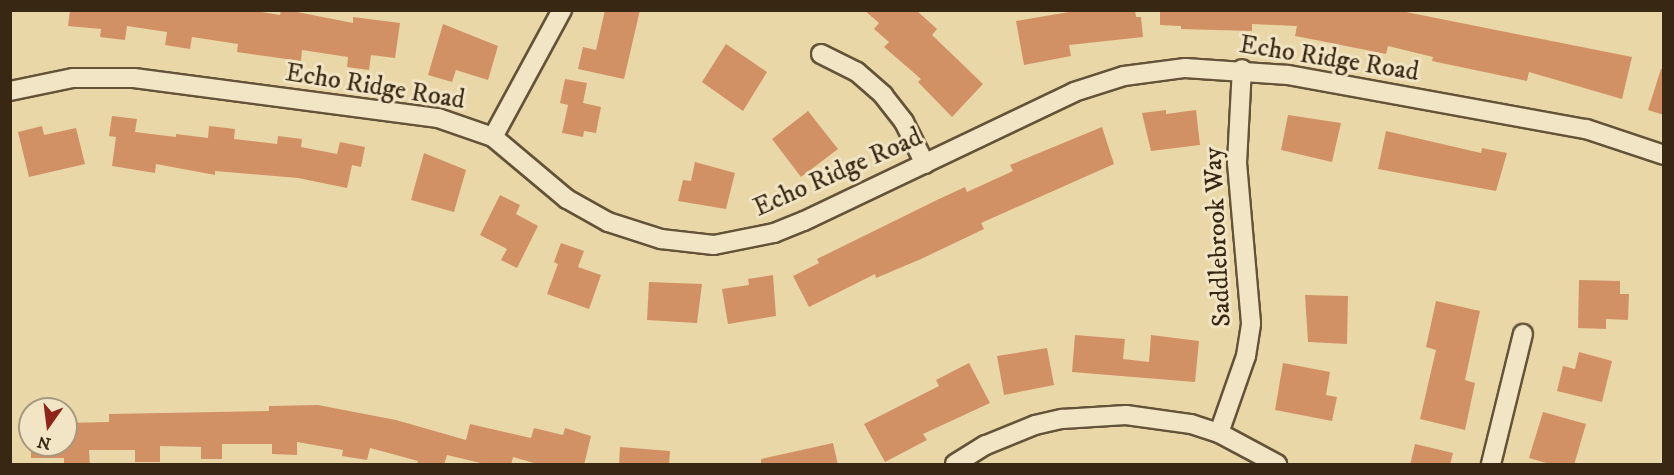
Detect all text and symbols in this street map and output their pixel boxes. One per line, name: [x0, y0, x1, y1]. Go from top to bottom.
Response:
street label: Echo Ridge Road: [1237, 29, 1421, 89]
street label: Echo Ridge Road: [283, 57, 467, 117]
street label: Echo Ridge Road: [749, 122, 927, 224]
street label: Saddlebrook Way: [1198, 146, 1238, 328]
north arrow: [18, 397, 78, 457]
text: N: [35, 431, 53, 454]

